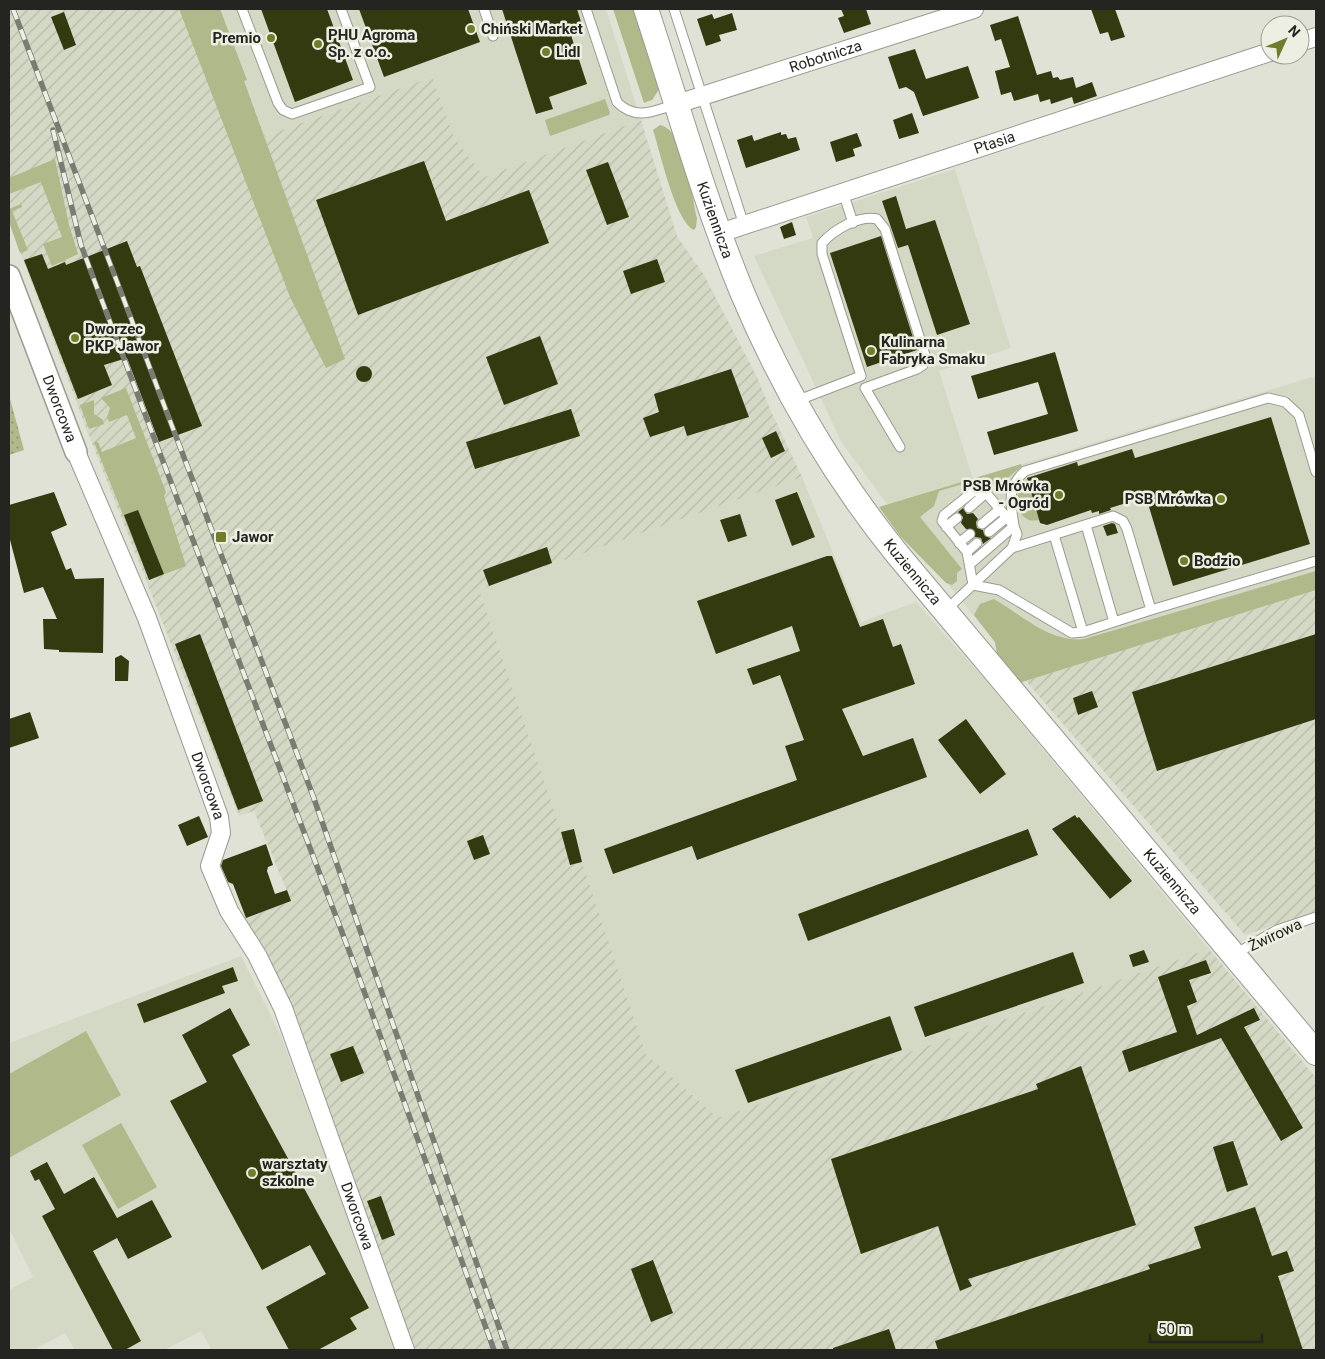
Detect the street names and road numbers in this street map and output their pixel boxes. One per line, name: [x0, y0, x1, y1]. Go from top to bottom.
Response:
street label: Robotnicza: [787, 36, 864, 76]
street label: Ptasia: [972, 128, 1017, 158]
street label: Kuziennicza: [693, 179, 737, 261]
street label: Dworcowa: [39, 373, 80, 445]
street label: Kuziennicza: [880, 535, 945, 609]
street label: Dworcowa: [187, 750, 228, 822]
street label: Kuziennicza: [1139, 845, 1205, 918]
street label: Żwirowa: [1246, 915, 1304, 955]
street label: Dworcowa: [337, 1180, 378, 1252]

